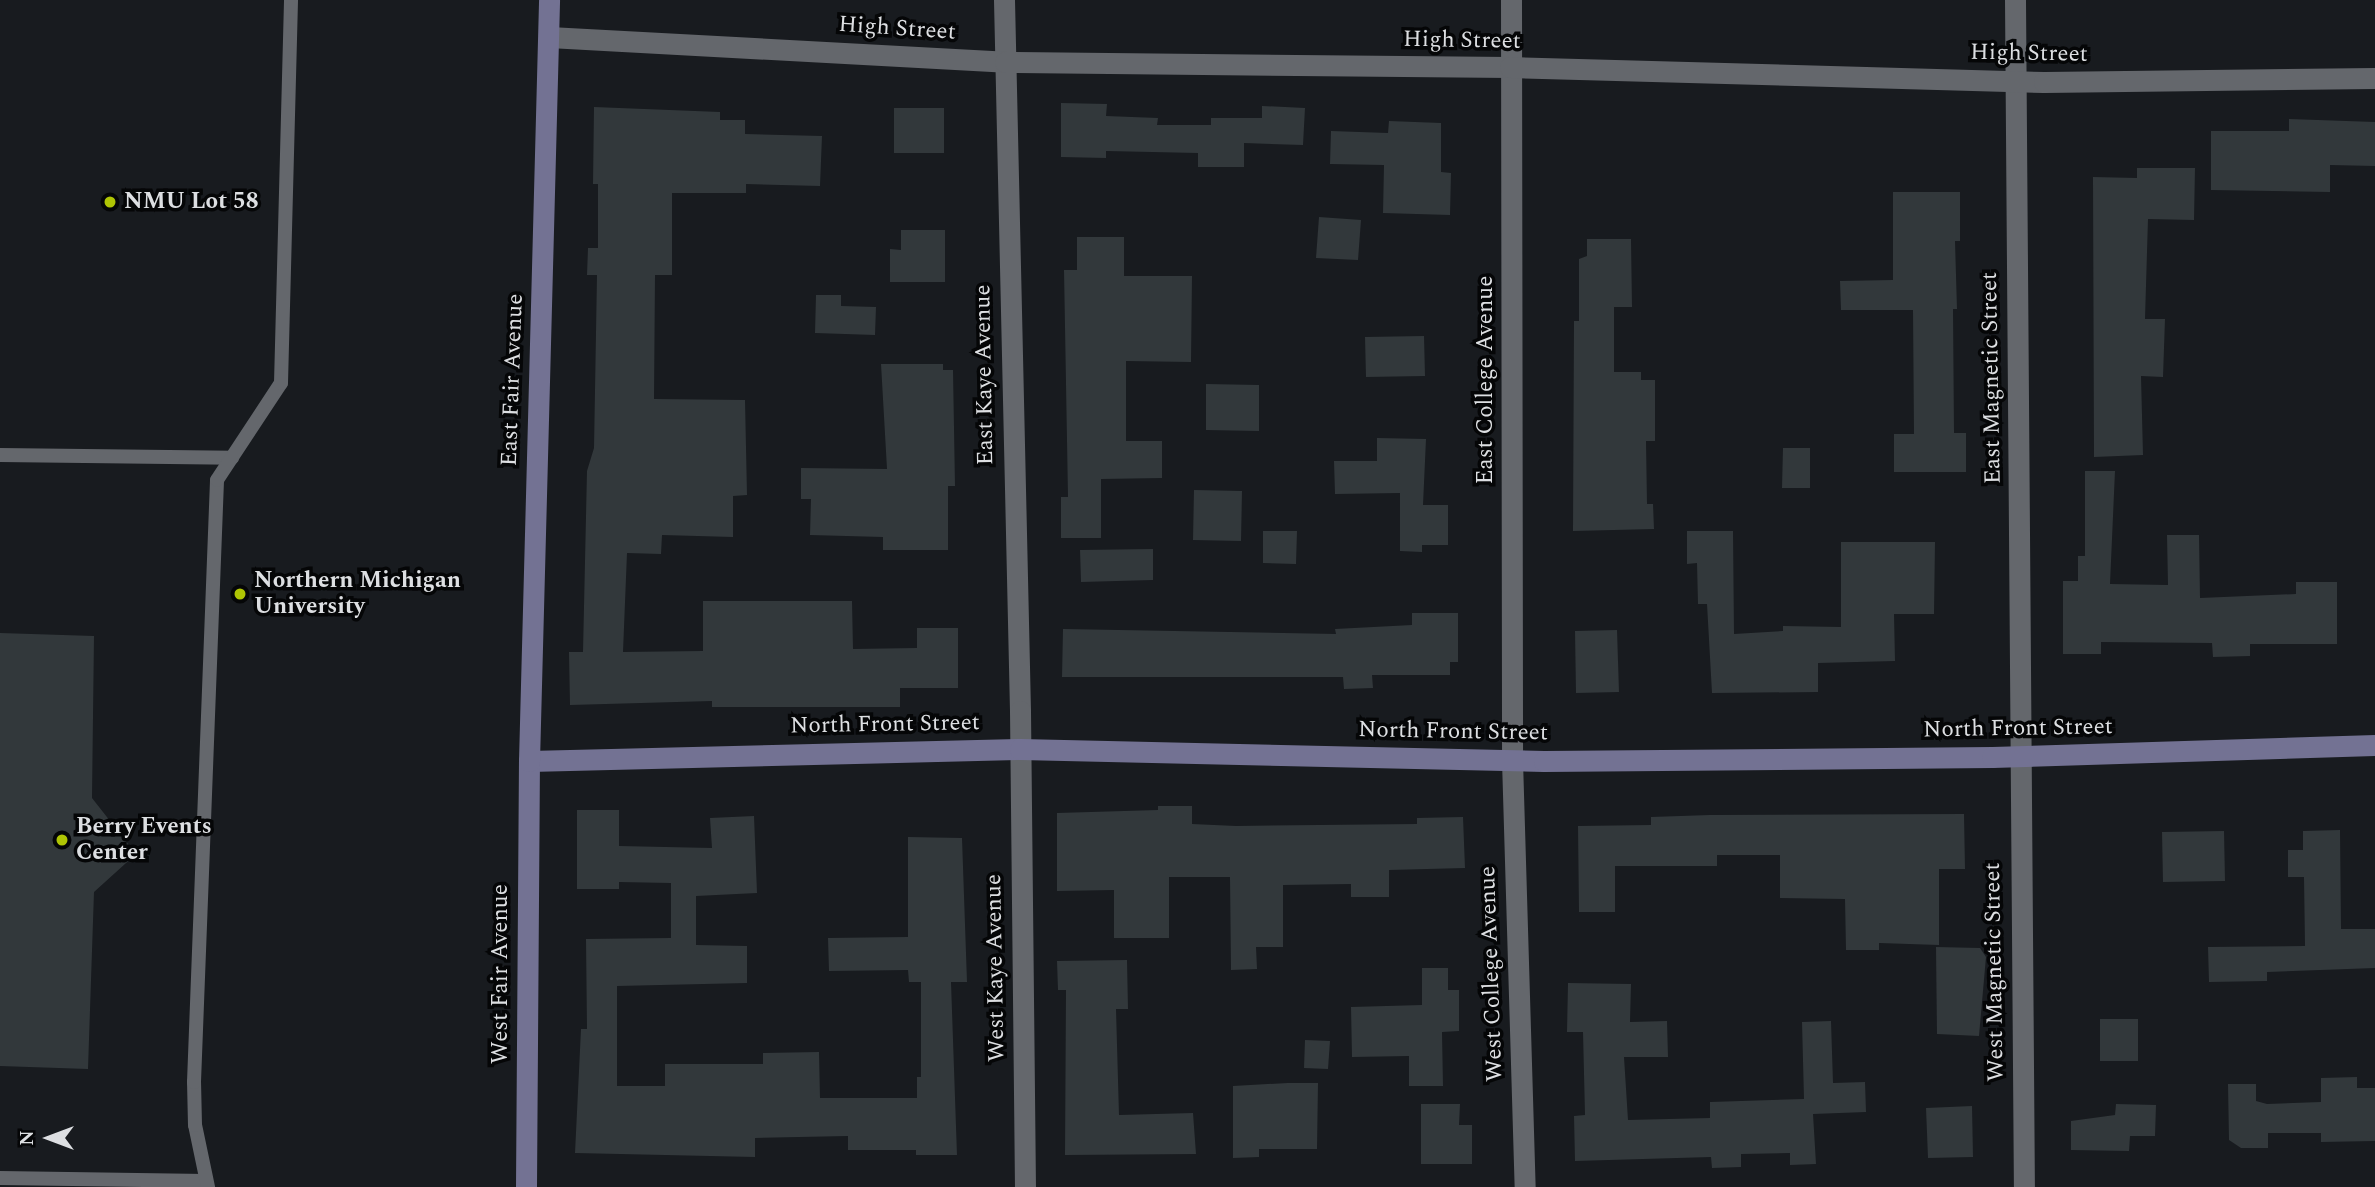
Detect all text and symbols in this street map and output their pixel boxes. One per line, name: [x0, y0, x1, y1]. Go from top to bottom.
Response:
street label: High Street: [837, 11, 957, 47]
street label: High Street: [1403, 26, 1521, 56]
street label: High Street: [1970, 39, 2088, 69]
place label: NMU Lot 58: [124, 188, 259, 216]
marker: NMU Lot 58: [102, 194, 118, 210]
street label: East Magnetic Street: [1976, 272, 2008, 484]
street label: East College Avenue: [1472, 276, 1500, 484]
street label: East Kaye Avenue: [970, 284, 1000, 466]
street label: East Fair Avenue: [496, 293, 530, 467]
place label: Northern Michigan University: [254, 567, 461, 621]
marker: Northern Michigan University: [232, 586, 248, 602]
street label: North Front Street: [790, 710, 980, 740]
street label: North Front Street: [1923, 714, 2113, 744]
street label: North Front Street: [1358, 717, 1548, 747]
place label: Berry Events Center: [76, 813, 212, 867]
marker: Berry Events Center: [54, 832, 70, 848]
street label: West Magnetic Street: [1979, 862, 2011, 1082]
street label: West College Avenue: [1474, 866, 1510, 1082]
street label: West Kaye Avenue: [981, 874, 1011, 1062]
street label: West Fair Avenue: [487, 884, 515, 1064]
north arrow: [14, 1103, 84, 1173]
text: N: [13, 1130, 42, 1146]

